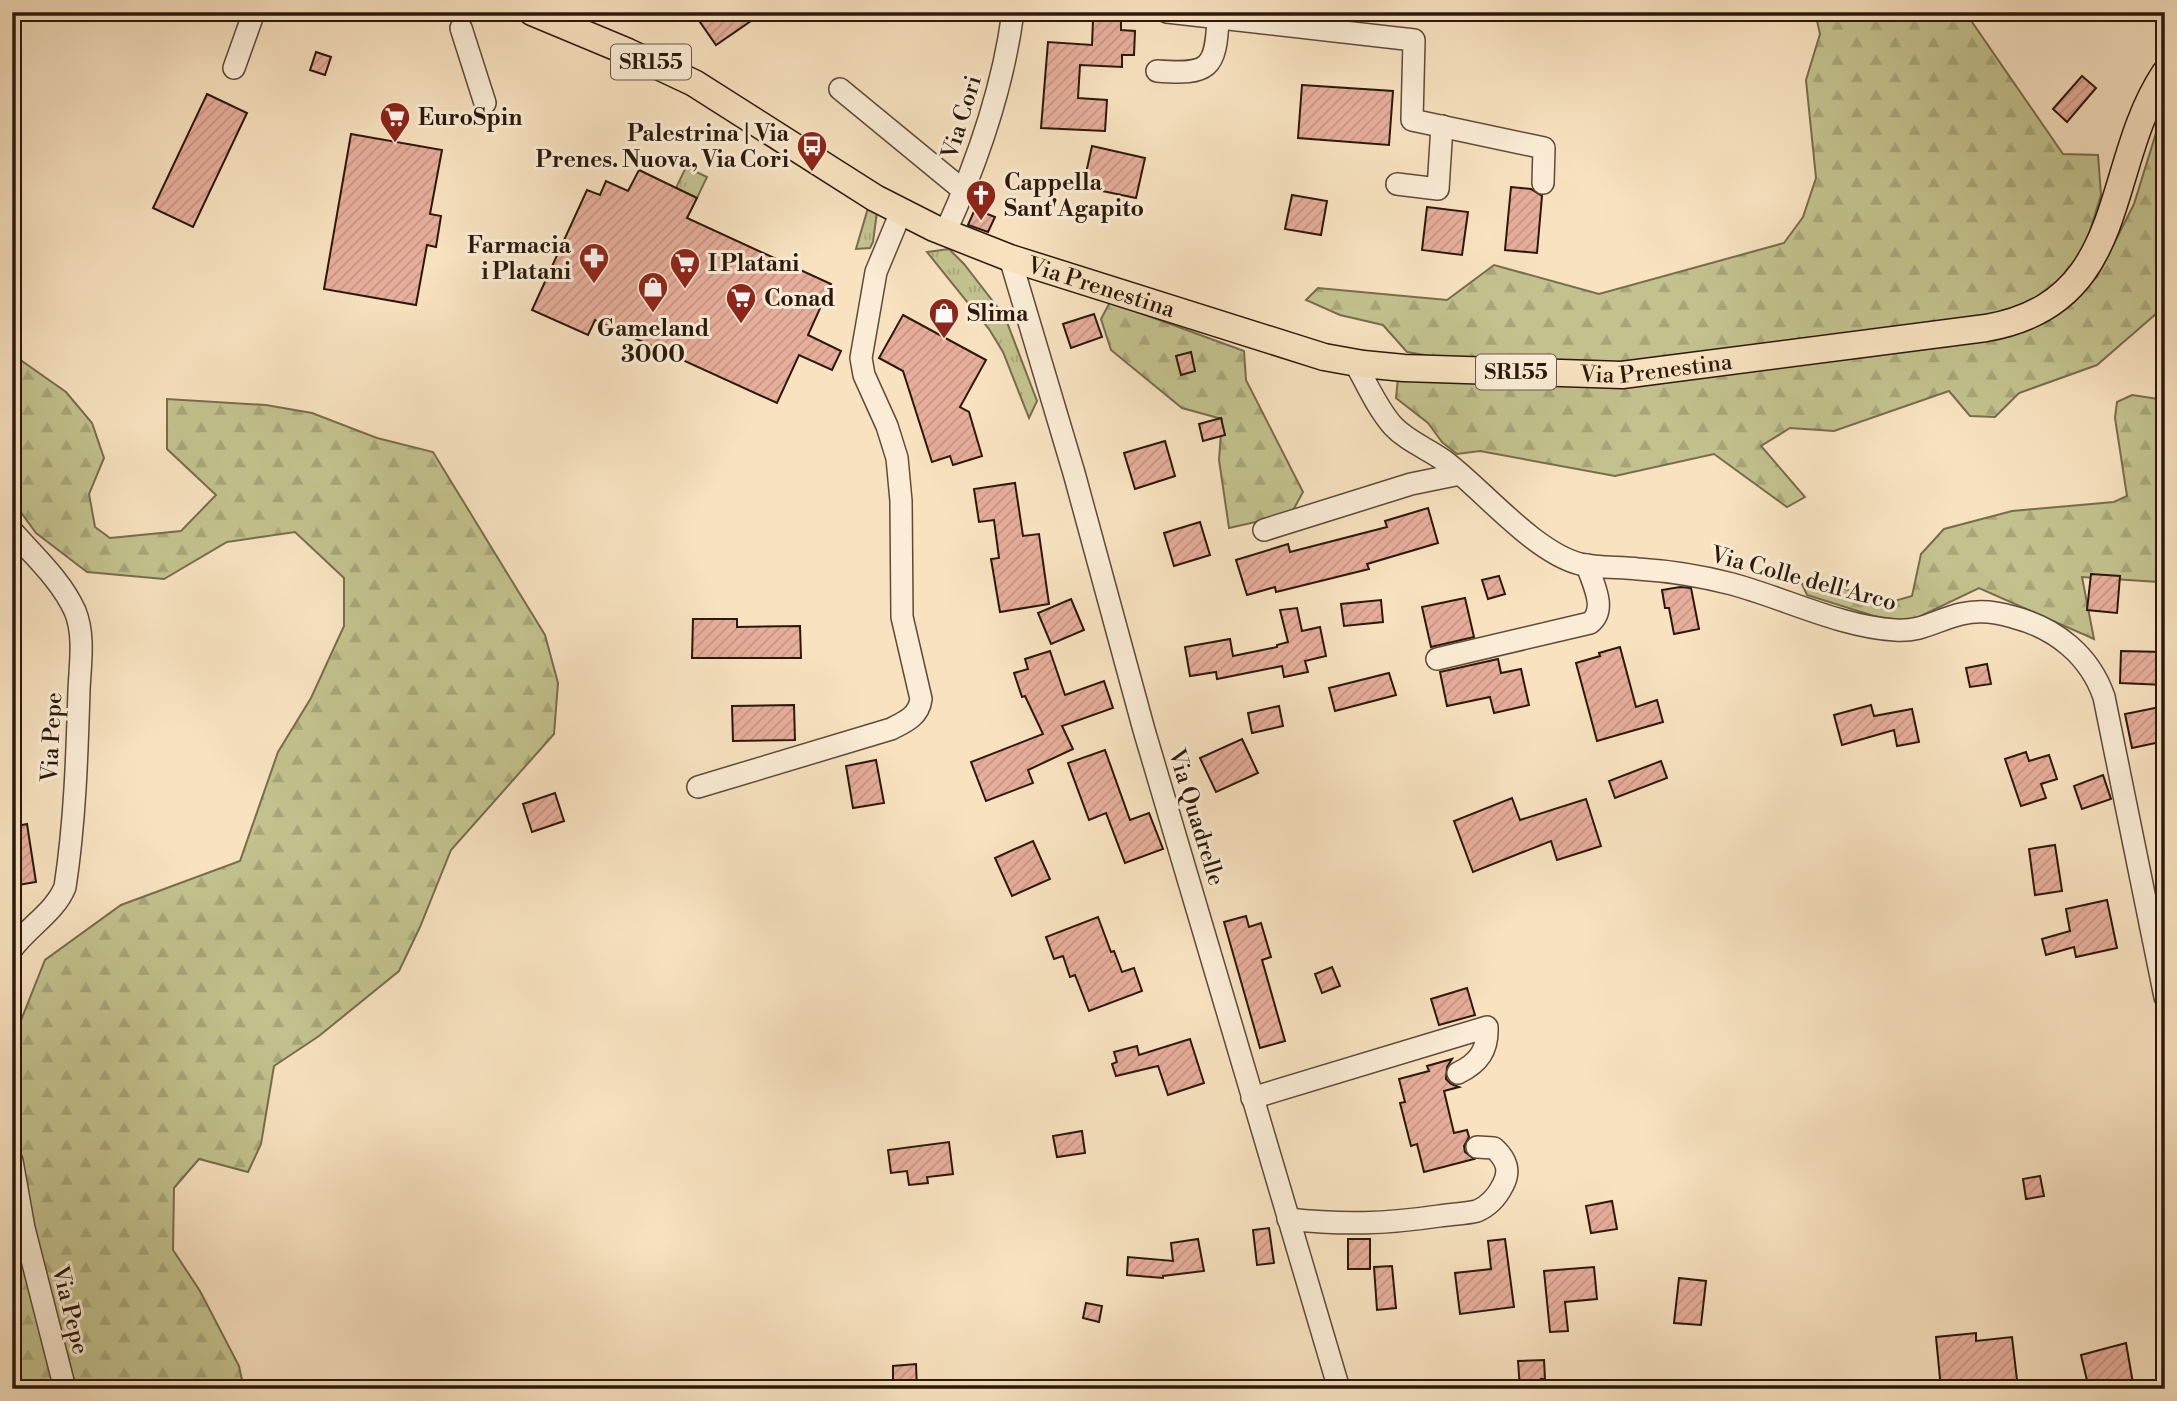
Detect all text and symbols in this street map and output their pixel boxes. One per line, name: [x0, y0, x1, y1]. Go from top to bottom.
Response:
road number: SR155: [611, 44, 691, 80]
street label: Via Cori: [936, 72, 988, 163]
supermarket icon: EuroSpin: [378, 100, 412, 144]
place label: EuroSpin: [418, 104, 522, 132]
place label: Palestrina | Via Prenes. Nuova, Via Cori: [535, 120, 790, 174]
bus stop icon: Palestrina | Via Prenes. Nuova, Via Cori: [795, 129, 829, 173]
place label: Cappella Sant'Agapito: [1004, 169, 1144, 223]
church icon: Cappella Sant'Agapito: [964, 178, 998, 222]
place label: Farmacia i Platani: [467, 232, 572, 286]
pharmacy icon: Farmacia i Platani: [577, 241, 611, 285]
supermarket icon: I Platani: [668, 246, 702, 290]
place label: I Platani: [708, 250, 799, 278]
street label: Via Prenestina: [1023, 251, 1179, 324]
shop icon: Gameland 3000: [636, 270, 670, 314]
supermarket icon: Conad: [724, 281, 758, 325]
place label: Conad: [764, 285, 835, 313]
shop icon: Slima: [927, 296, 961, 340]
place label: Slima: [967, 300, 1029, 328]
place label: Gameland 3000: [597, 315, 710, 369]
street label: Via Prenestina: [1579, 348, 1734, 390]
road number: SR155: [1476, 354, 1556, 390]
street label: Via Colle dell'Arco: [1707, 540, 1900, 617]
street label: Via Pepe: [36, 691, 68, 784]
street label: Via Quadrelle: [1162, 745, 1230, 889]
street label: Via Pepe: [45, 1262, 94, 1357]

